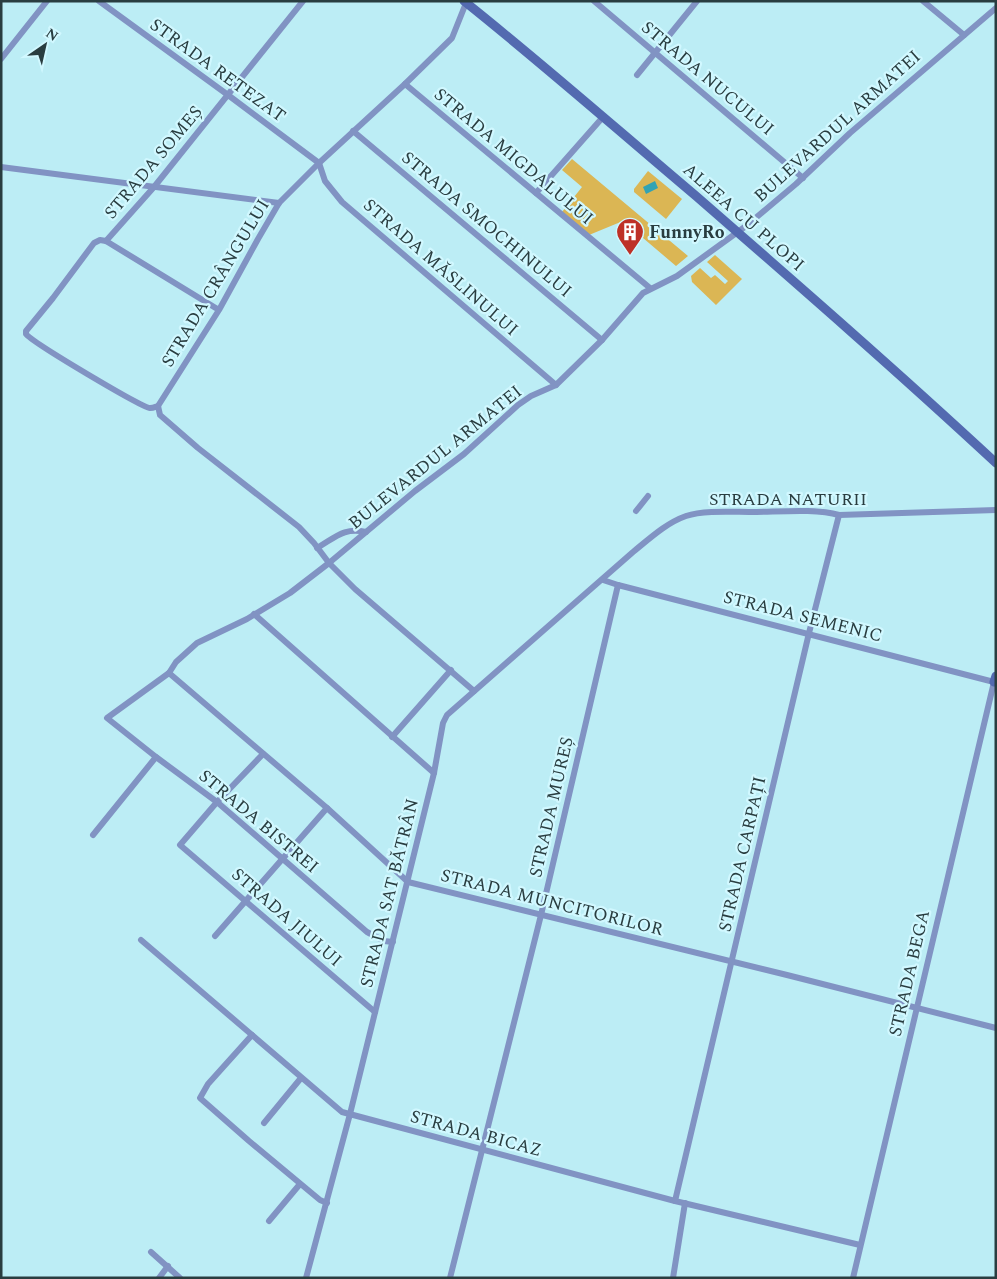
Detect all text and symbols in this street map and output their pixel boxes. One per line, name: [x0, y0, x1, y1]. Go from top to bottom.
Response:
street label: STRADA RETEZAT: [144, 12, 291, 129]
street label: STRADA NUCULUI: [635, 14, 780, 142]
north arrow: [20, 20, 70, 70]
text: N: [41, 23, 63, 47]
street label: BULEVARDUL ARMATEI: [748, 44, 927, 209]
street label: STRADA MIGDALULUI: [428, 81, 599, 231]
street label: STRADA SOMEȘ: [98, 100, 209, 225]
street label: STRADA SMOCHINULUI: [395, 145, 578, 304]
street label: ALEEA CU PLOPI: [677, 157, 811, 278]
street label: STRADA MĂSLINULUI: [357, 192, 524, 343]
street label: STRADA CRÂNGULUI: [154, 194, 276, 372]
building icon: FunnyRo: [615, 217, 645, 256]
place label: FunnyRo: [649, 219, 725, 246]
street label: BULEVARDUL ARMATEI: [343, 379, 528, 536]
street label: STRADA NATURII: [709, 486, 867, 513]
street label: STRADA SEMENIC: [720, 584, 885, 649]
street label: STRADA MUREȘ: [522, 734, 581, 880]
street label: STRADA BISTREI: [193, 763, 325, 880]
street label: STRADA CARPAȚI: [711, 774, 773, 934]
street label: STRADA SAT BĂTRÂN: [353, 796, 426, 990]
street label: STRADA JIULUI: [225, 861, 348, 973]
street label: STRADA MUNCITORILOR: [438, 862, 666, 943]
street label: STRADA BEGA: [882, 907, 937, 1039]
street label: STRADA BICAZ: [407, 1103, 545, 1164]

